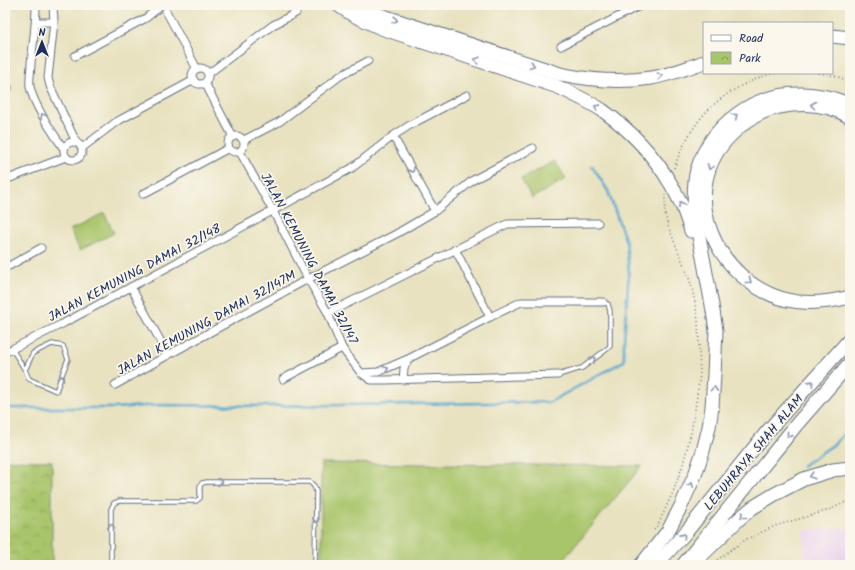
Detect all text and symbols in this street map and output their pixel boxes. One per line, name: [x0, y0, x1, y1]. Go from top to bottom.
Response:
one-way arrow: [392, 15, 399, 24]
north arrow: [22, 22, 62, 62]
legend: [703, 22, 833, 74]
text: N: [39, 24, 46, 42]
text: Road: [739, 29, 764, 48]
text: Park: [739, 49, 761, 68]
one-way arrow: [473, 56, 480, 64]
one-way arrow: [528, 60, 535, 68]
one-way arrow: [657, 72, 663, 80]
one-way arrow: [810, 101, 816, 110]
one-way arrow: [594, 105, 601, 112]
one-way arrow: [41, 113, 48, 120]
one-way arrow: [730, 114, 737, 121]
one-way arrow: [706, 164, 714, 171]
one-way arrow: [408, 166, 415, 173]
street label: JALAN KEMUNING DAMAI 32/147: [254, 169, 363, 349]
one-way arrow: [678, 201, 686, 209]
street label: JALAN KEMUNING DAMAI 32/148: [44, 219, 225, 328]
street label: JALAN KEMUNING DAMAI 32/147M: [113, 265, 301, 381]
one-way arrow: [745, 277, 752, 284]
one-way arrow: [589, 357, 596, 364]
one-way arrow: [382, 365, 389, 373]
one-way arrow: [56, 374, 64, 381]
one-way arrow: [806, 380, 814, 388]
one-way arrow: [709, 386, 718, 392]
street label: LEBUHRAYA SHAH ALAM: [699, 390, 810, 516]
one-way arrow: [786, 431, 793, 438]
one-way arrow: [809, 471, 816, 480]
one-way arrow: [217, 478, 223, 486]
one-way arrow: [686, 481, 694, 488]
one-way arrow: [740, 511, 747, 518]
one-way arrow: [312, 517, 320, 523]
one-way arrow: [107, 523, 115, 529]
one-way arrow: [678, 533, 685, 541]

